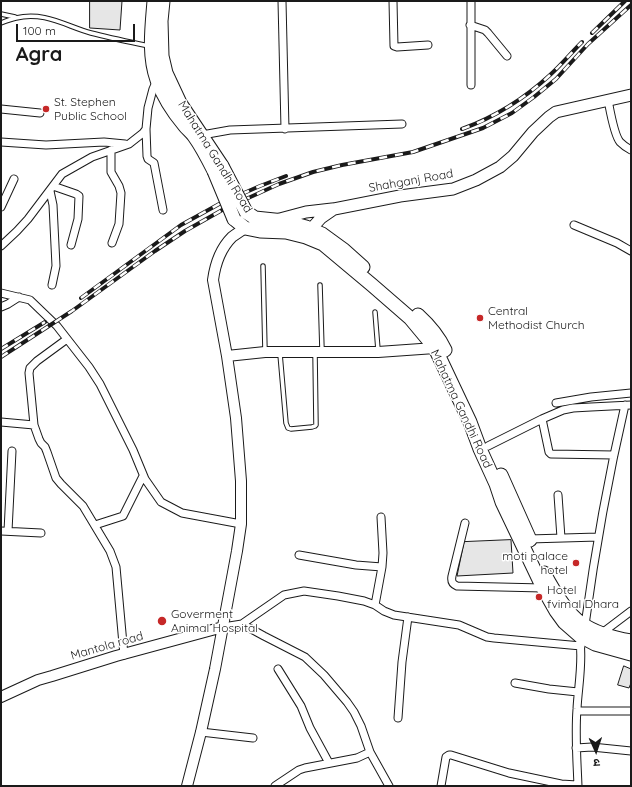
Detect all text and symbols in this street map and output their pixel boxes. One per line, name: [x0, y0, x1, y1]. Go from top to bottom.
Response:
scale bar: [18, 16, 137, 42]
text: 100 m: [23, 23, 56, 38]
district label: Agra: [16, 43, 62, 67]
place label: St. Stephen Public School: [54, 95, 127, 123]
street label: Mahatma Gandhi Road: [175, 98, 255, 216]
marker: St. Stephen Public School: [41, 104, 51, 114]
street label: Shahganj Road: [368, 166, 454, 196]
place label: Central Methodist Church: [488, 304, 585, 332]
marker: Central Methodist Church: [475, 313, 485, 323]
street label: Mahatma Gandhi Road: [427, 347, 495, 471]
place label: moti palace hotel: [502, 549, 568, 577]
marker: moti palace hotel: [571, 558, 581, 568]
place label: Hotel fvimal Dhara: [547, 583, 619, 611]
marker: Hotel fvimal Dhara: [534, 592, 544, 602]
place label: Goverment Animal Hospital: [171, 607, 258, 635]
marker: Goverment Animal Hospital: [156, 615, 168, 627]
street label: Mantola road: [69, 629, 145, 663]
north arrow: [576, 731, 616, 771]
text: उ: [593, 756, 600, 770]

